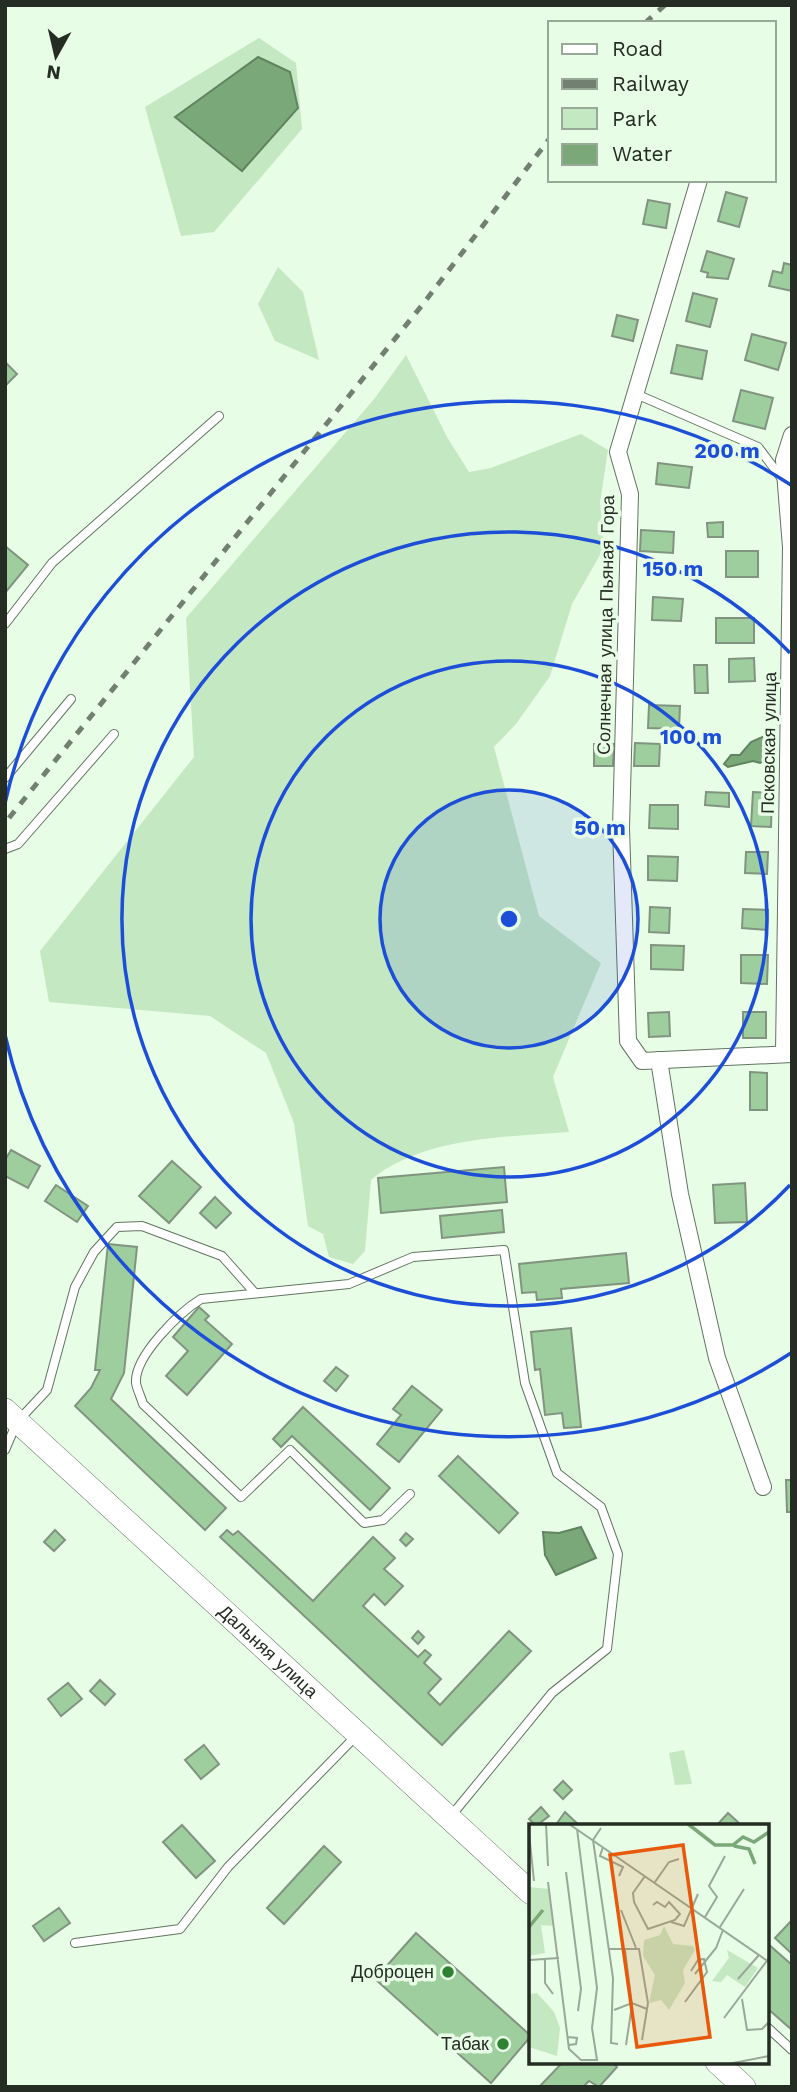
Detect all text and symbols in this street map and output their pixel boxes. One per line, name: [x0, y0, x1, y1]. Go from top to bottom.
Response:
north arrow: [21, 21, 91, 91]
legend: [548, 21, 776, 182]
text: Road: [612, 36, 663, 61]
text: N: [45, 60, 62, 85]
text: Railway: [612, 71, 689, 96]
text: Park: [612, 106, 657, 131]
text: Water: [612, 141, 673, 166]
text: 200 m: [694, 438, 760, 463]
street label: Солнечная улица Пьяная Гора: [593, 494, 618, 755]
text: 150 m: [643, 556, 703, 581]
street label: Псковская улица: [757, 671, 780, 814]
text: 100 m: [660, 724, 722, 749]
text: 50 m: [574, 815, 626, 840]
centre of rings: [497, 907, 521, 931]
street label: Дальняя улица: [214, 1600, 323, 1703]
inset map: [529, 1824, 769, 2064]
place label: Доброцен: [351, 1961, 434, 1982]
marker: Доброцен: [440, 1964, 456, 1980]
place label: Табак: [441, 2033, 489, 2054]
marker: Табак: [495, 2036, 511, 2052]

